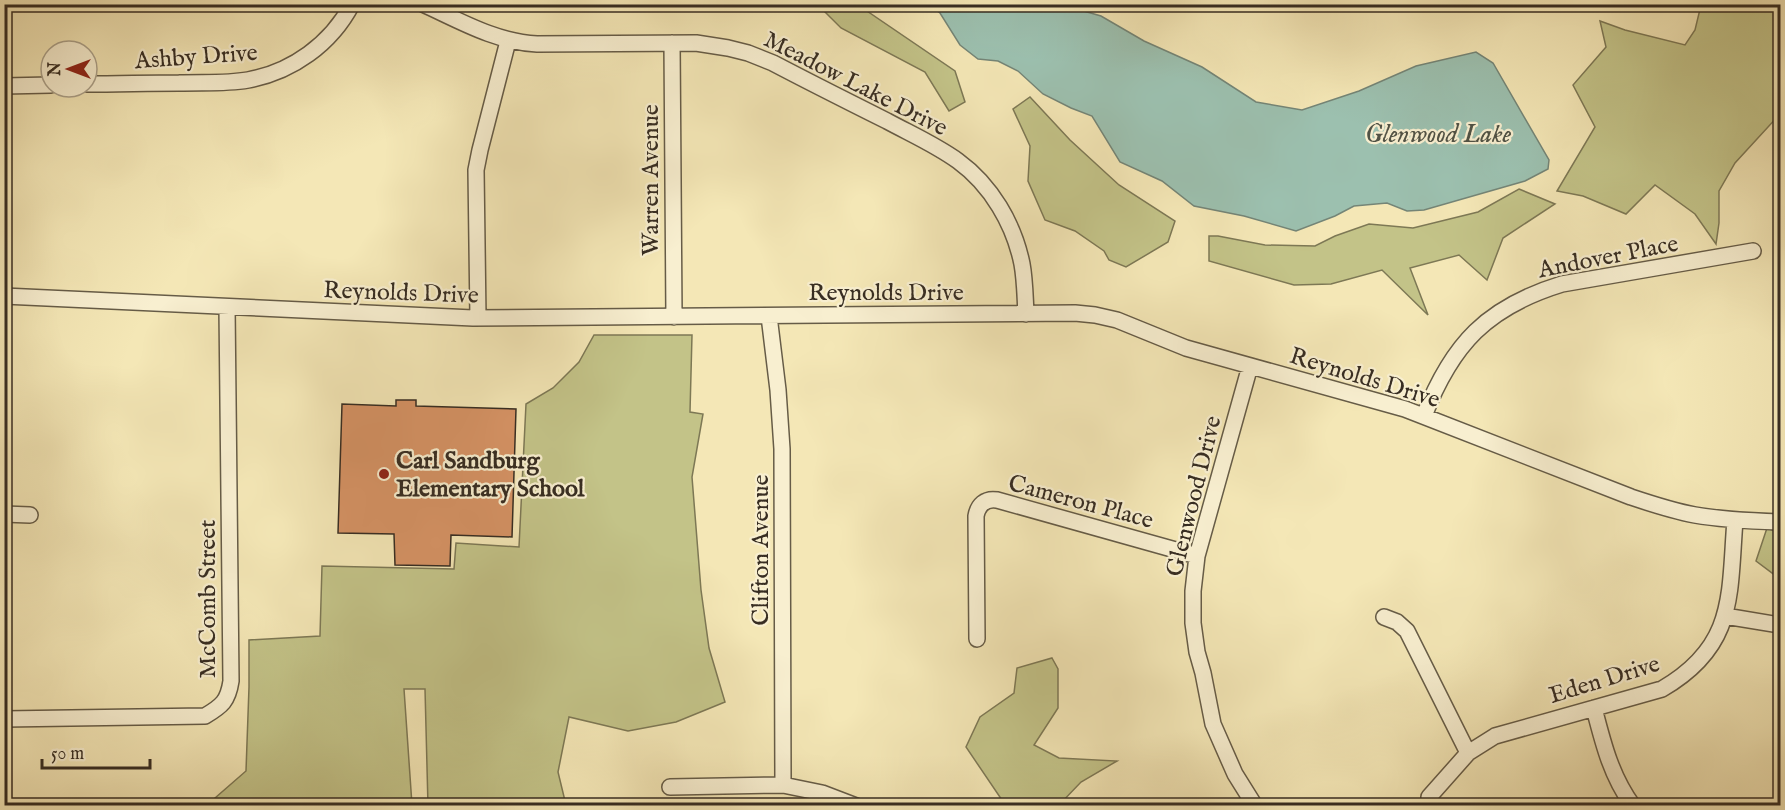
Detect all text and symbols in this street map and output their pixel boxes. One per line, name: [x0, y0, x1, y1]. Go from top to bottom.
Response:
street label: Meadow Lake Drive: [758, 25, 953, 144]
street label: Ashby Drive: [133, 38, 259, 77]
north arrow: [39, 39, 99, 99]
text: N: [46, 62, 66, 77]
street label: Warren Avenue: [636, 104, 667, 256]
water label: Glenwood Lake: [1365, 118, 1512, 151]
street label: Andover Place: [1535, 229, 1681, 286]
street label: Reynolds Drive: [323, 275, 479, 312]
street label: Reynolds Drive: [808, 278, 964, 309]
street label: Reynolds Drive: [1286, 341, 1443, 416]
street label: Glenwood Drive: [1160, 413, 1229, 580]
place label: Carl Sandburg Elementary School: [396, 446, 585, 505]
marker: Carl Sandburg Elementary School: [377, 467, 391, 481]
street label: Cameron Place: [1005, 468, 1157, 537]
street label: Clifton Avenue: [746, 474, 777, 626]
street label: McComb Street: [193, 520, 224, 678]
street label: Eden Drive: [1545, 649, 1664, 712]
scale bar: [42, 732, 150, 770]
text: 50 m: [51, 743, 84, 766]

